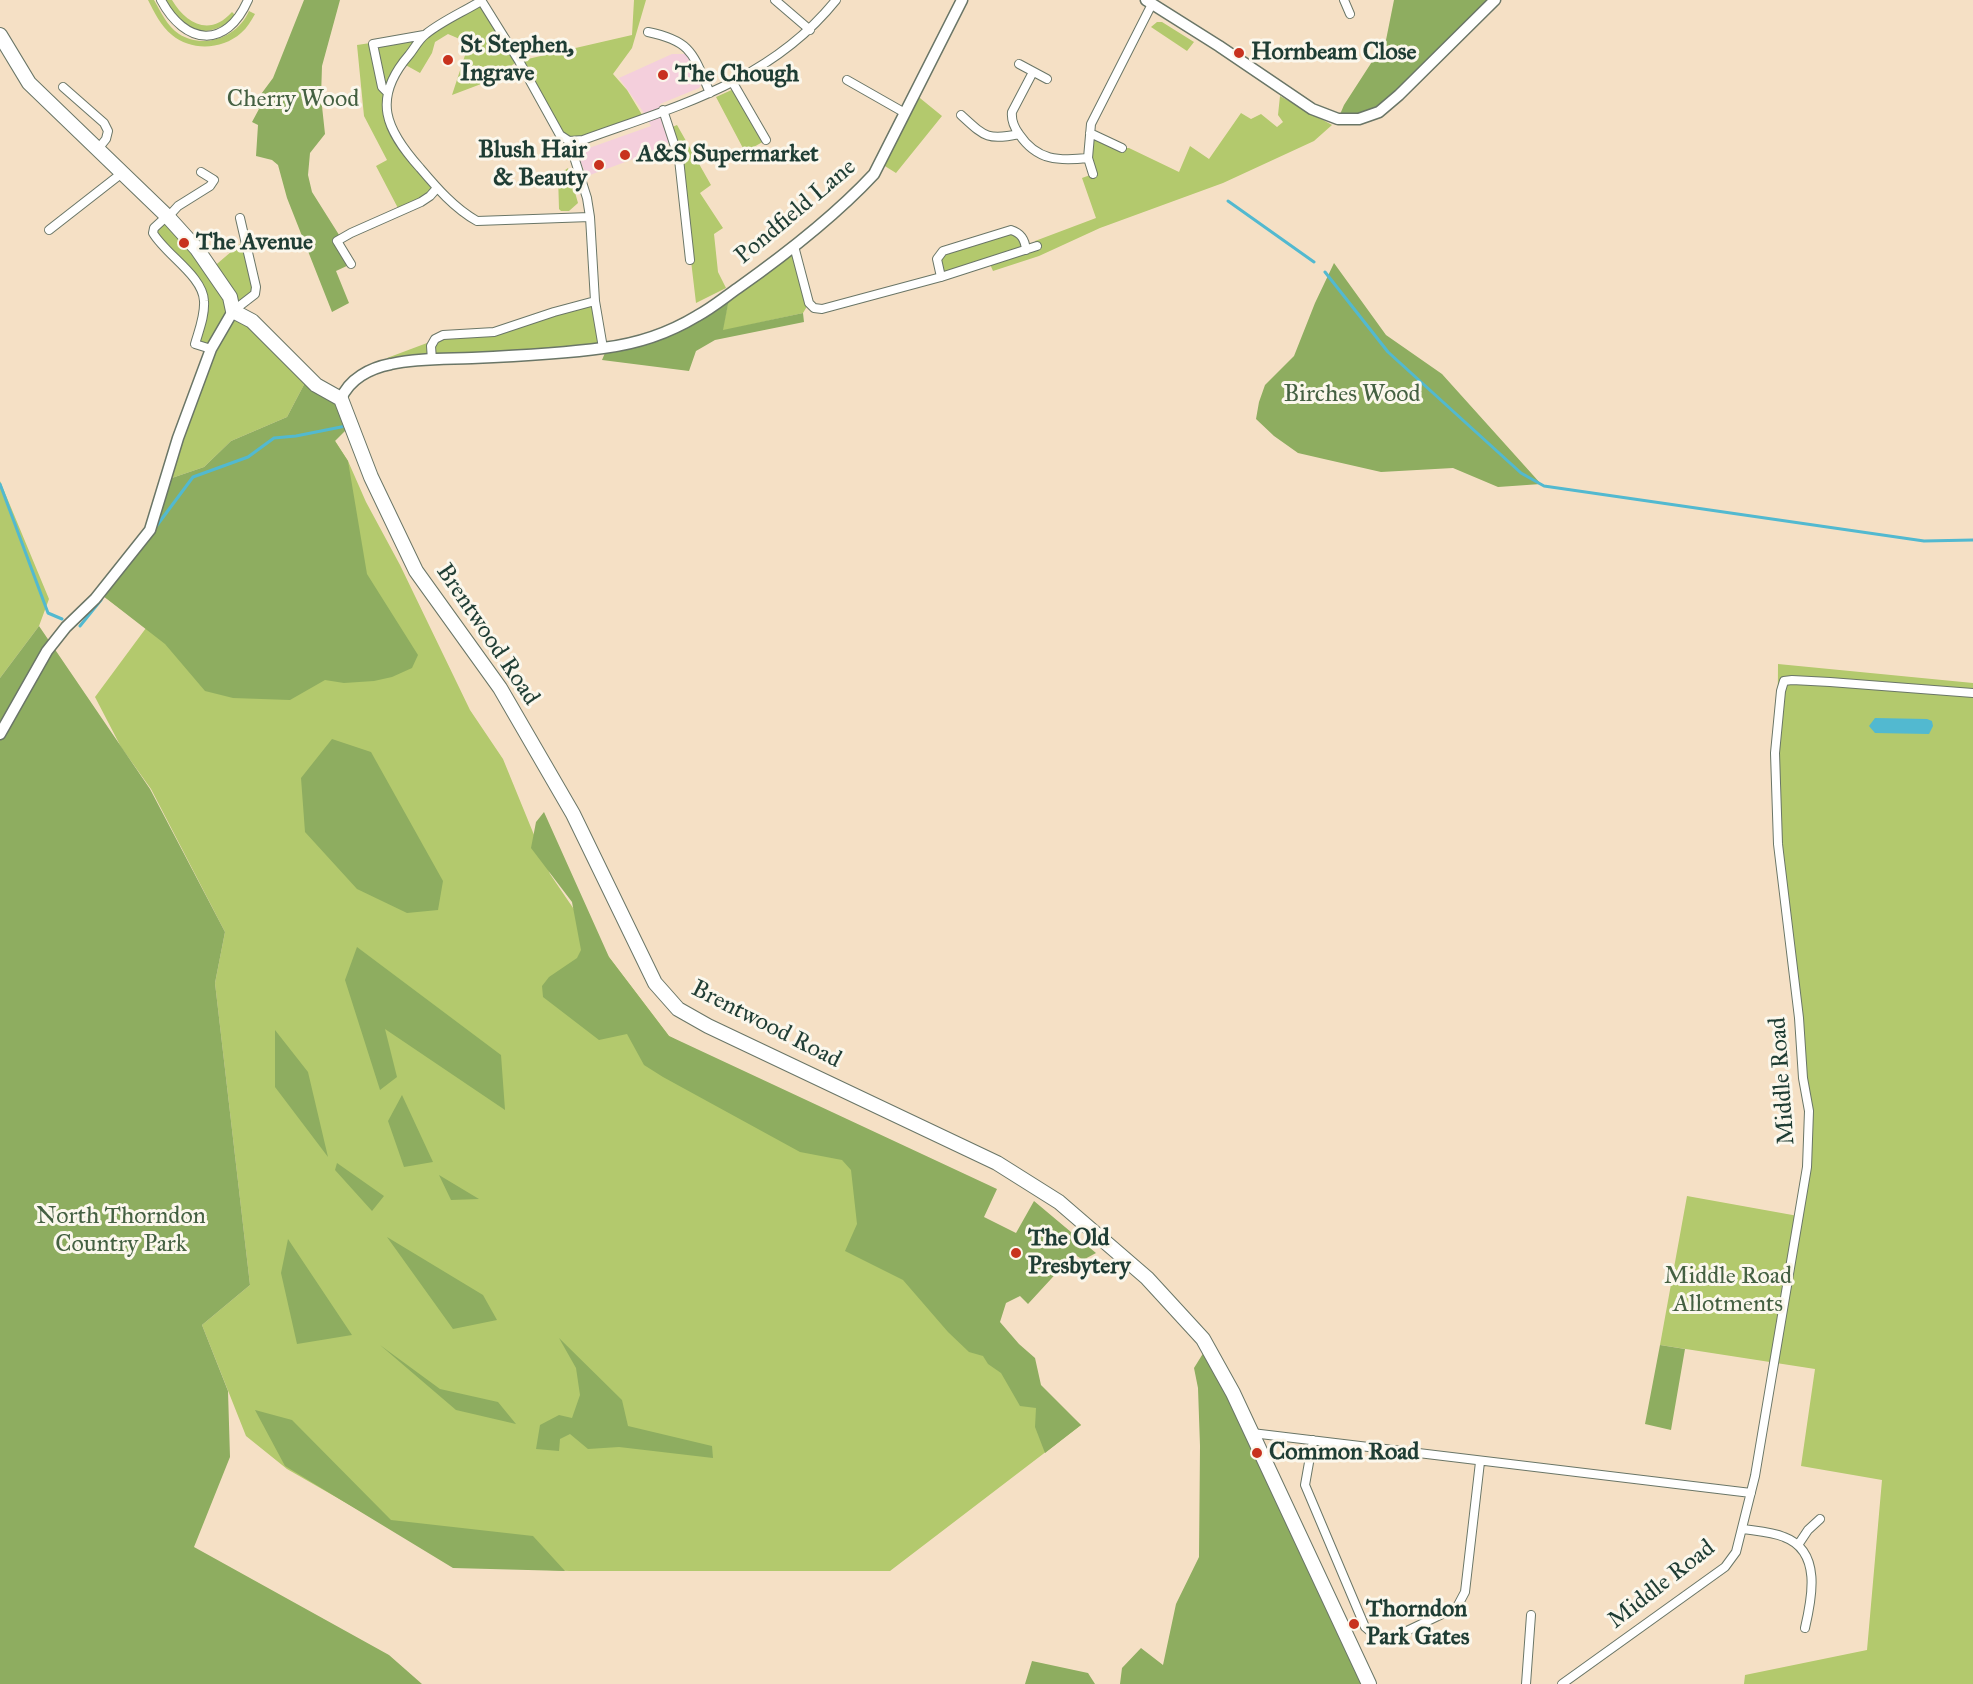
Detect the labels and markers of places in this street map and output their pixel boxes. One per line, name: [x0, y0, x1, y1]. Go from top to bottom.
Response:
place label: St Stephen, Ingrave: [460, 32, 574, 88]
place label: Hornbeam Close: [1251, 39, 1416, 67]
marker: Hornbeam Close: [1232, 46, 1246, 60]
marker: St Stephen, Ingrave: [441, 53, 455, 67]
place label: The Chough: [675, 61, 799, 89]
marker: The Chough: [656, 68, 670, 82]
place label: Blush Hair & Beauty: [478, 137, 587, 193]
place label: A&S Supermarket: [637, 141, 819, 169]
marker: A&S Supermarket: [618, 148, 632, 162]
marker: Blush Hair & Beauty: [592, 158, 606, 172]
place label: The Avenue: [196, 229, 313, 257]
marker: The Avenue: [177, 236, 191, 250]
place label: The Old Presbytery: [1028, 1225, 1131, 1281]
marker: The Old Presbytery: [1009, 1246, 1023, 1260]
place label: Common Road: [1269, 1439, 1419, 1467]
marker: Common Road: [1250, 1446, 1264, 1460]
place label: Thorndon Park Gates: [1366, 1596, 1469, 1652]
marker: Thorndon Park Gates: [1347, 1617, 1361, 1631]

